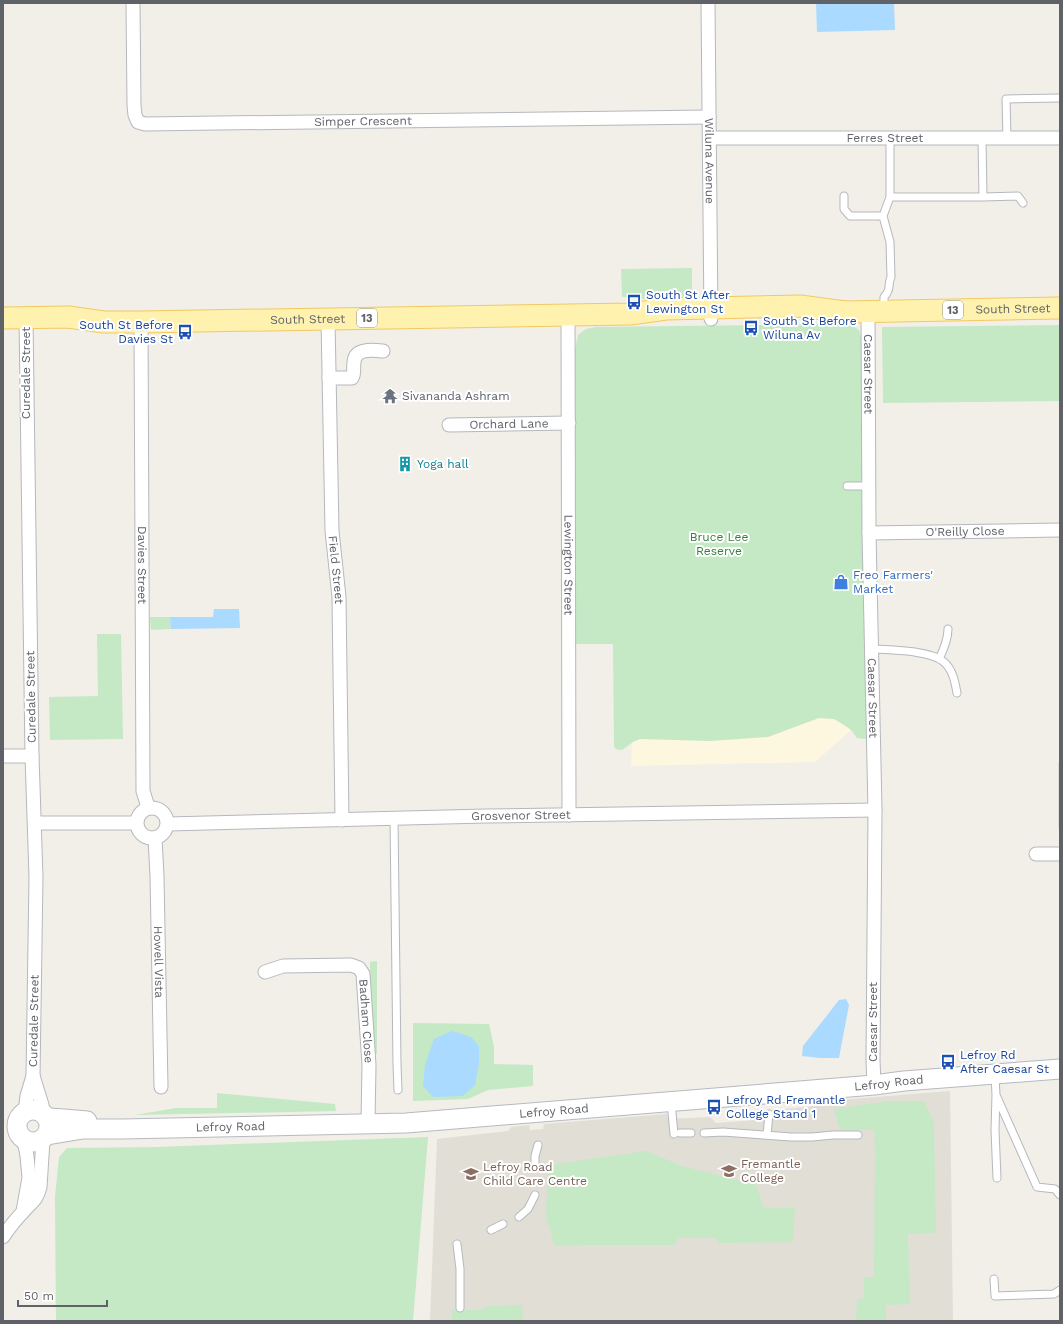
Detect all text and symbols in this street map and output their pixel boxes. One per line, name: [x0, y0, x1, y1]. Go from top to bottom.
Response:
street label: Simper Crescent: [314, 114, 412, 129]
street label: Wiluna Avenue: [702, 118, 717, 204]
street label: Ferres Street: [847, 131, 923, 145]
place label: South St After Lewington St: [646, 288, 730, 316]
bus stop icon: South St After Lewington St: [625, 293, 643, 311]
road number: 13: [943, 301, 963, 319]
street label: South Street: [975, 301, 1050, 317]
road number: 13: [357, 309, 377, 327]
street label: South Street: [270, 312, 345, 327]
place label: South St Before Wiluna Av: [763, 314, 857, 342]
place label: South St Before Davies St: [79, 318, 173, 346]
bus stop icon: South St Before Wiluna Av: [742, 319, 760, 337]
bus stop icon: South St Before Davies St: [176, 323, 194, 341]
street label: Curedale Street: [19, 327, 33, 419]
street label: Caesar Street: [861, 334, 875, 414]
temple icon: Sivananda Ashram: [381, 387, 399, 405]
place label: Sivananda Ashram: [402, 389, 510, 403]
street label: Orchard Lane: [469, 416, 549, 432]
building icon: Yoga hall: [396, 455, 414, 473]
place label: Yoga hall: [417, 457, 469, 471]
street label: Lewington Street: [561, 515, 576, 615]
street label: O'Reilly Close: [925, 524, 1005, 539]
street label: Davies Street: [135, 526, 149, 604]
park label: Bruce Lee Reserve: [690, 530, 748, 558]
street label: Field Street: [326, 535, 346, 604]
place label: Freo Farmers' Market: [853, 568, 933, 596]
shop icon: Freo Farmers' Market: [832, 573, 850, 591]
street label: Curedale Street: [23, 651, 39, 743]
street label: Caesar Street: [865, 658, 880, 738]
street label: Grosvenor Street: [471, 808, 571, 823]
street label: Howell Vista: [151, 926, 166, 998]
street label: Curedale Street: [26, 975, 42, 1067]
street label: Badham Close: [356, 979, 376, 1064]
street label: Caesar Street: [866, 982, 880, 1062]
place label: Lefroy Rd After Caesar St: [960, 1048, 1049, 1076]
bus stop icon: Lefroy Rd After Caesar St: [939, 1053, 957, 1071]
street label: Lefroy Road: [854, 1073, 924, 1094]
place label: Lefroy Rd Fremantle College Stand 1: [726, 1093, 845, 1121]
bus stop icon: Lefroy Rd Fremantle College Stand 1: [705, 1098, 723, 1116]
street label: Lefroy Road: [519, 1101, 589, 1121]
street label: Lefroy Road: [196, 1119, 265, 1134]
place label: Fremantle College: [741, 1157, 801, 1185]
place label: Lefroy Road Child Care Centre: [483, 1160, 587, 1188]
school or university icon: Fremantle College: [720, 1162, 738, 1180]
school or university icon: Lefroy Road Child Care Centre: [462, 1165, 480, 1183]
scale bar: [18, 1282, 107, 1308]
text: 50 m: [24, 1289, 54, 1303]

